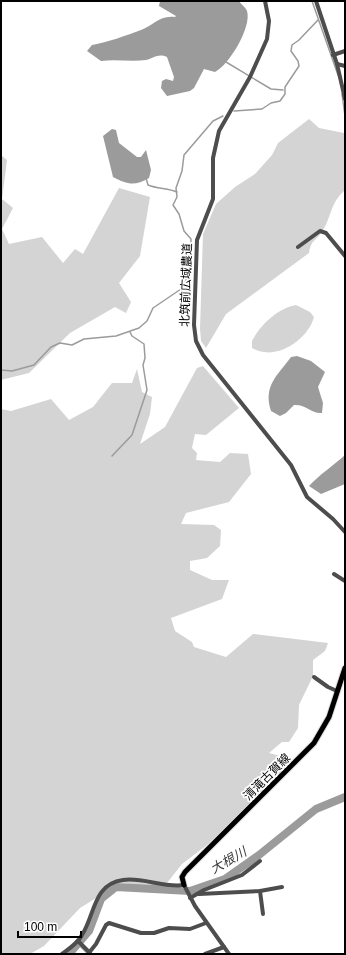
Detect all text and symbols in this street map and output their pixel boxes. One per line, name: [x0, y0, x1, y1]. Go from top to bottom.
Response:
street label: 北筑前広域農道: [178, 243, 194, 327]
street label: 清滝古賀線: [241, 751, 293, 803]
water label: 大根川: [208, 843, 251, 877]
scale bar: [18, 913, 81, 939]
text: 100 m: [24, 920, 57, 934]

